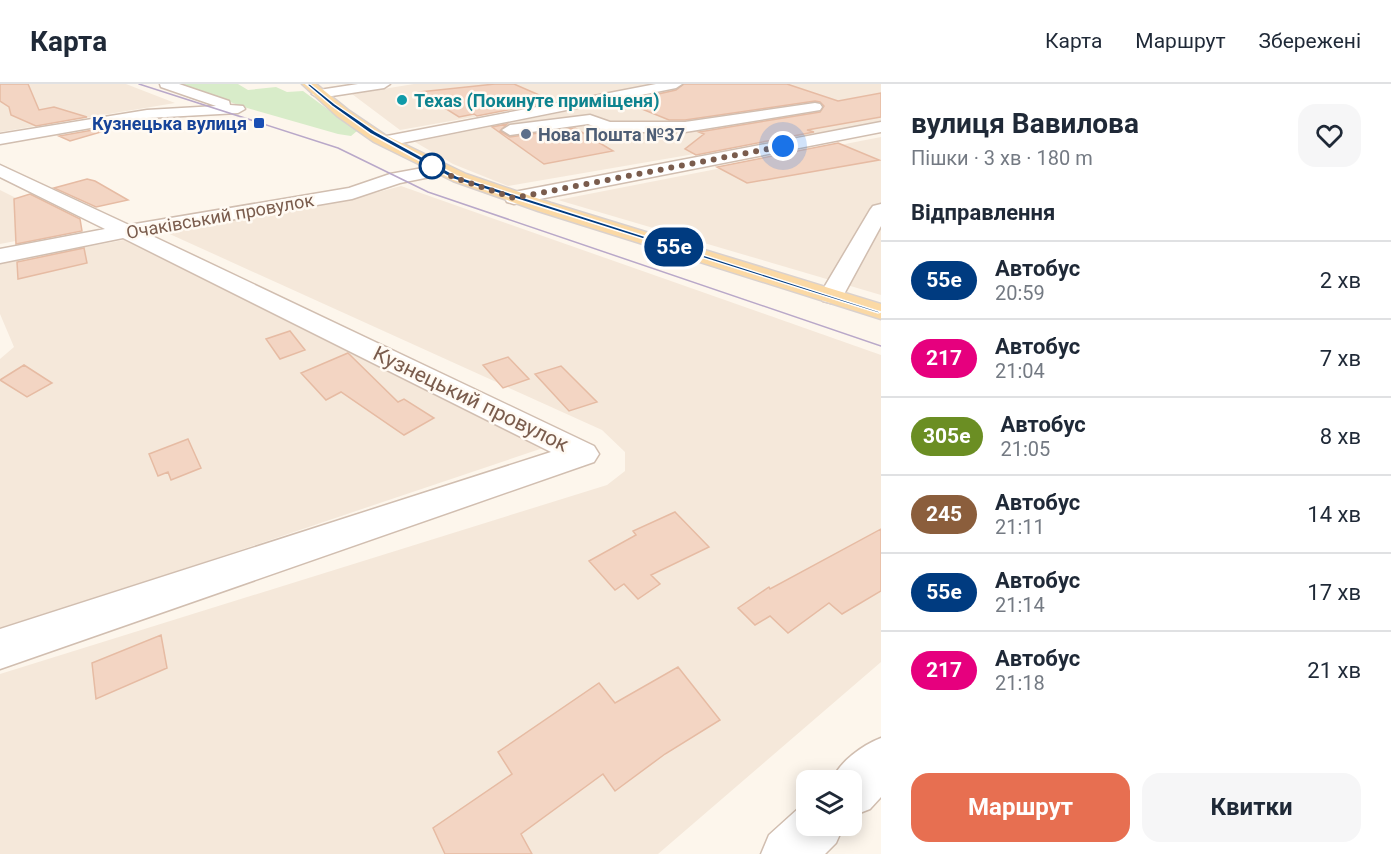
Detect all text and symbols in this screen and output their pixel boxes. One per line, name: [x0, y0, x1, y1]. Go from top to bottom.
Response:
text: Карта: [30, 25, 107, 58]
text: Карта: [1045, 29, 1102, 53]
text: Маршрут: [1135, 29, 1226, 53]
text: Збережені: [1259, 29, 1361, 53]
place label: Texas (Покинуте приміщеня): [414, 90, 660, 112]
marker: Texas (Покинуте приміщеня): [395, 93, 409, 107]
button: heart: [1298, 104, 1361, 167]
text: вулиця Вавилова: [911, 107, 1139, 140]
place label: Кузнецька вулиця: [92, 113, 247, 134]
marker: Кузнецька вулиця: [252, 116, 266, 130]
place label: Нова Пошта №37: [538, 124, 685, 145]
marker: Нова Пошта №37: [519, 127, 533, 141]
your location: [768, 131, 798, 161]
text: Пішки · 3 хв · 180 m: [911, 146, 1093, 170]
unlabelled marker: [419, 153, 445, 179]
street label: Очаківський провулок: [125, 189, 316, 243]
text: Відправлення: [911, 200, 1055, 225]
line badge: 55е: [640, 228, 708, 266]
text: 55е: [656, 235, 692, 259]
text: Автобус: [995, 256, 1080, 281]
text: 55е: [926, 268, 962, 292]
text: 2 хв: [1320, 268, 1361, 293]
text: 20:59: [995, 281, 1045, 305]
text: Автобус: [995, 334, 1080, 359]
street label: Кузнецький провулок: [369, 341, 573, 457]
text: 217: [926, 346, 962, 370]
text: 7 хв: [1320, 346, 1361, 371]
text: 21:04: [995, 359, 1045, 383]
text: Автобус: [1001, 412, 1086, 437]
text: 305e: [923, 424, 971, 448]
text: 8 хв: [1320, 424, 1361, 449]
text: 21:05: [1001, 437, 1050, 461]
text: Автобус: [995, 490, 1080, 515]
text: 245: [926, 502, 962, 526]
text: 14 хв: [1307, 502, 1361, 527]
text: 21:11: [995, 515, 1045, 539]
text: Автобус: [995, 568, 1080, 593]
text: 55е: [926, 580, 962, 604]
text: 17 хв: [1307, 580, 1361, 605]
text: 21:14: [995, 593, 1045, 617]
text: Автобус: [995, 646, 1080, 671]
text: 217: [926, 658, 962, 682]
text: 21 хв: [1307, 658, 1361, 683]
text: 21:18: [995, 671, 1045, 695]
map controls: [796, 770, 862, 836]
button: layers: [796, 770, 862, 836]
button: Маршрут: [911, 773, 1130, 842]
button: Квитки: [1142, 773, 1361, 842]

